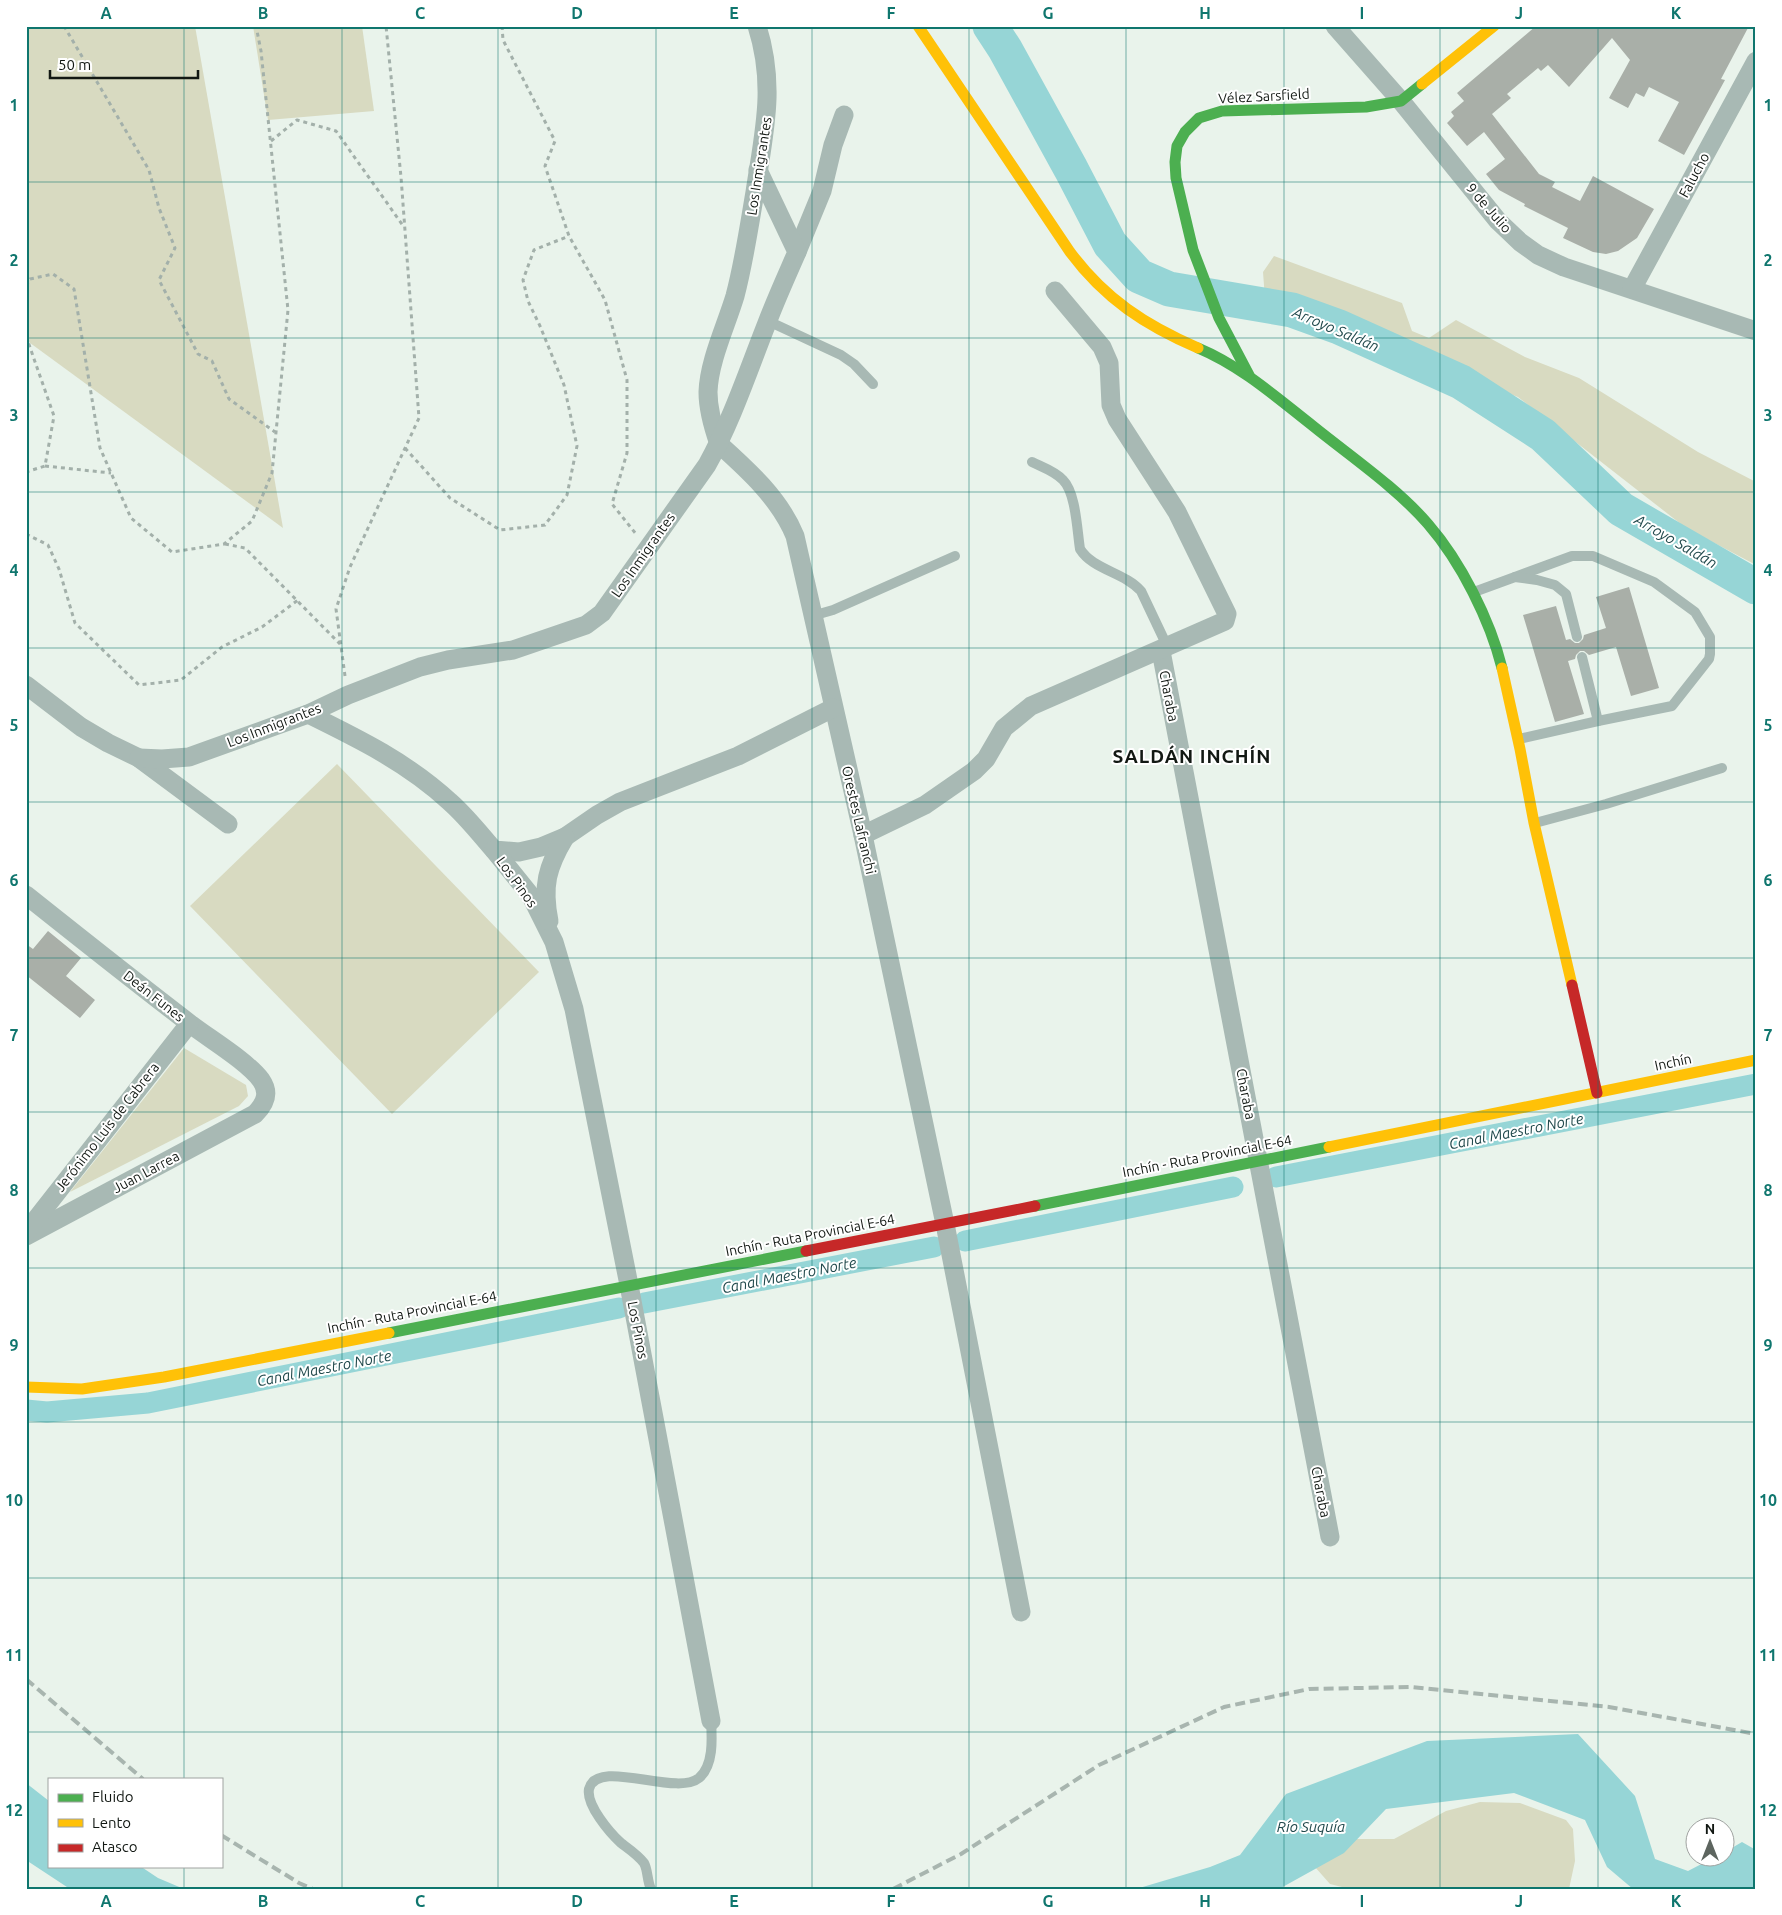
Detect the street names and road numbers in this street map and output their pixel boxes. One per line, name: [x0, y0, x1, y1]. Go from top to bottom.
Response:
street label: Vélez Sarsfield: [1218, 86, 1310, 106]
street label: Los Inmigrantes: [743, 116, 775, 216]
street label: Falucho: [1676, 150, 1712, 200]
street label: 9 de Julio: [1463, 180, 1515, 236]
street label: Los Inmigrantes: [608, 510, 678, 600]
street label: Charaba: [1156, 669, 1182, 723]
street label: Los Inmigrantes: [225, 700, 323, 750]
street label: Orestes Lafranchi: [839, 764, 879, 876]
street label: Los Pinos: [493, 854, 541, 910]
street label: Deán Funes: [120, 967, 188, 1025]
street label: Inchín: [1653, 1050, 1693, 1074]
street label: Jerónimo Luis de Cabrera: [52, 1059, 162, 1195]
street label: Charaba: [1233, 1067, 1259, 1121]
street label: Inchín - Ruta Provincial E-64: [1121, 1132, 1293, 1180]
street label: Juan Larrea: [110, 1148, 182, 1196]
street label: Inchín - Ruta Provincial E-64: [724, 1211, 896, 1259]
street label: Inchín - Ruta Provincial E-64: [326, 1288, 498, 1336]
street label: Los Pinos: [625, 1300, 651, 1360]
street label: Charaba: [1308, 1465, 1334, 1519]

